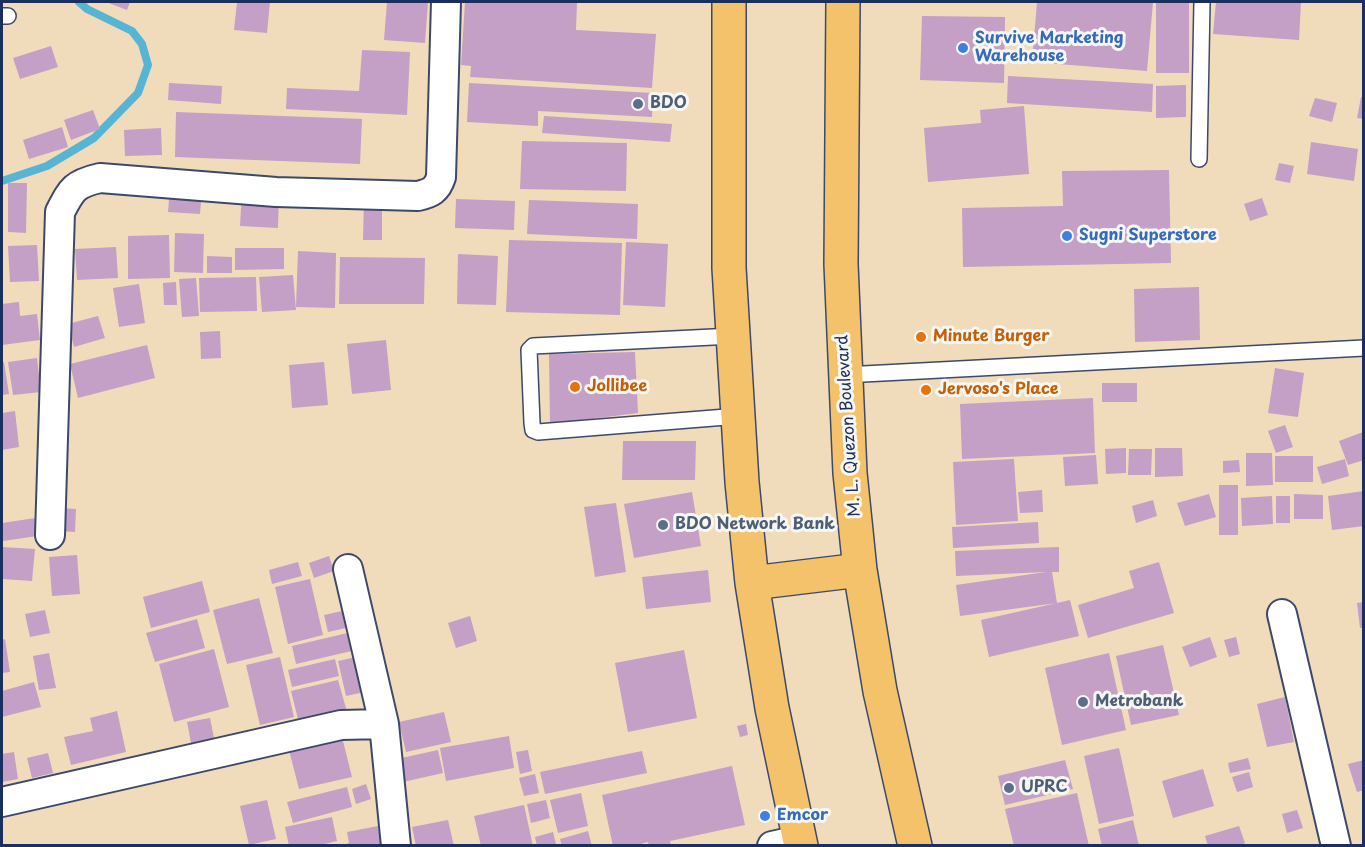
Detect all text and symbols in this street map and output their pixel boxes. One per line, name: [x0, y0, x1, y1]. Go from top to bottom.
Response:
place label: Survive Marketing Warehouse: [975, 29, 1124, 67]
marker: Survive Marketing Warehouse: [956, 41, 970, 55]
place label: BDO: [650, 94, 687, 114]
marker: BDO: [631, 97, 645, 111]
place label: Sugni Superstore: [1079, 226, 1217, 246]
marker: Sugni Superstore: [1060, 229, 1074, 243]
place label: Minute Burger: [933, 327, 1049, 347]
marker: Minute Burger: [914, 330, 928, 344]
street label: M. L. Quezon Boulevard: [833, 334, 865, 518]
place label: Jollibee: [587, 377, 647, 397]
marker: Jollibee: [568, 380, 582, 394]
place label: Jervoso's Place: [938, 380, 1059, 400]
marker: Jervoso's Place: [919, 383, 933, 397]
place label: BDO Network Bank: [675, 515, 835, 535]
marker: BDO Network Bank: [656, 518, 670, 532]
place label: Metrobank: [1095, 692, 1183, 712]
marker: Metrobank: [1076, 695, 1090, 709]
place label: UPRC: [1021, 778, 1068, 798]
marker: UPRC: [1002, 781, 1016, 795]
place label: Emcor: [777, 806, 828, 826]
marker: Emcor: [758, 809, 772, 823]

